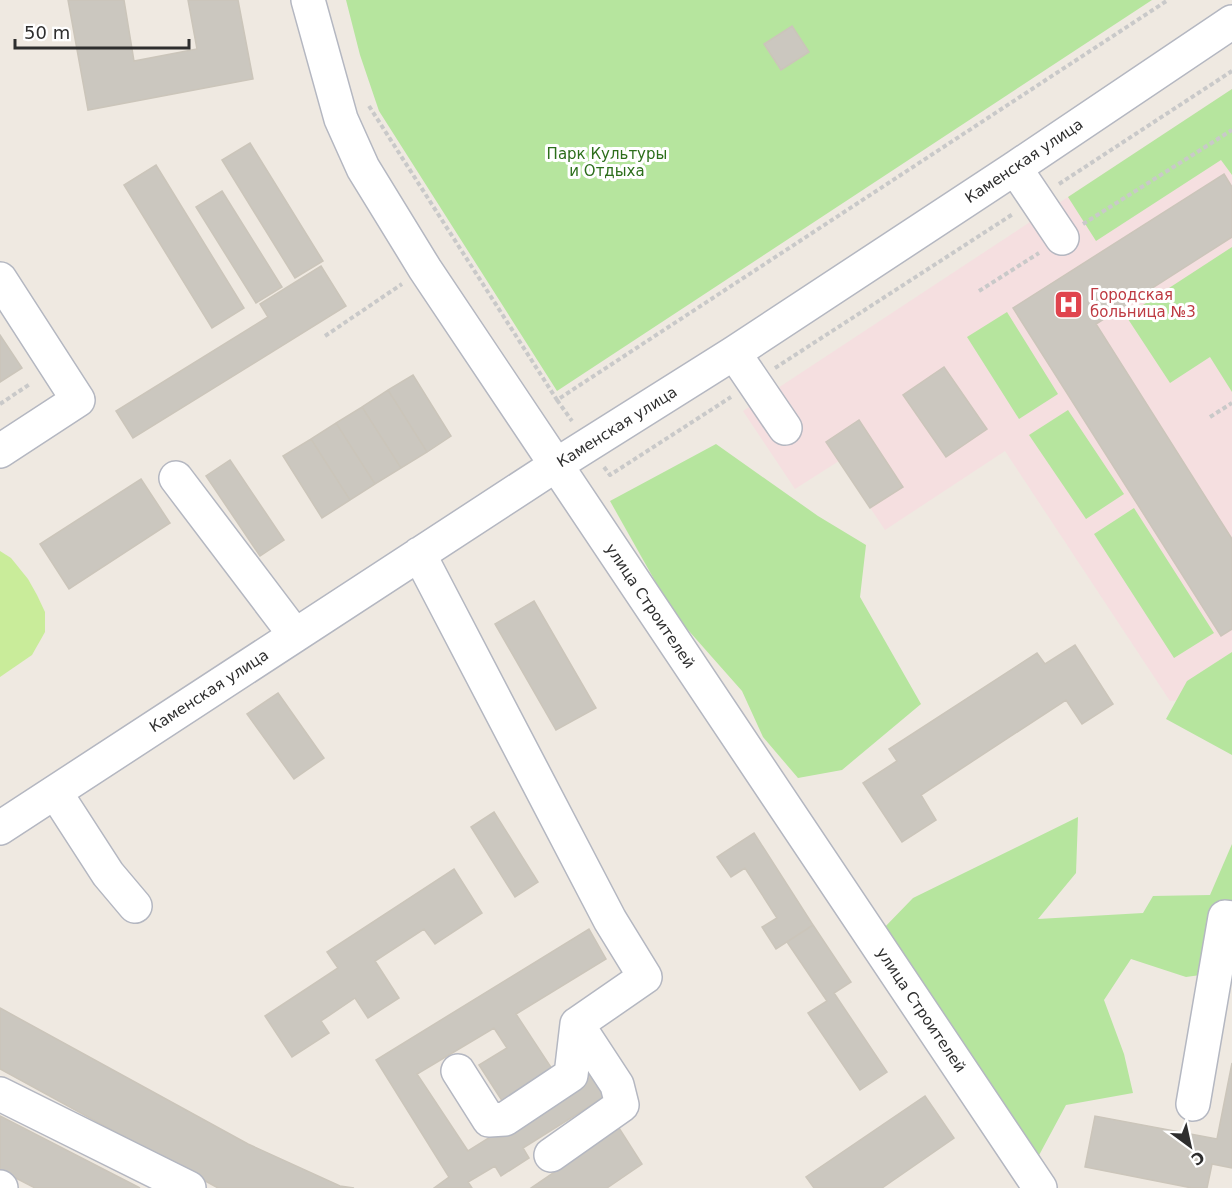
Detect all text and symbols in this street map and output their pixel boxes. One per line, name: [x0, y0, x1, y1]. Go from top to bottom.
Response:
scale bar: [15, 12, 189, 50]
text: 50 m: [24, 22, 70, 43]
street label: Каменская улица: [962, 115, 1086, 207]
park label: Парк Культуры и Отдыха: [547, 145, 667, 180]
place label: Городская больница №3: [1090, 286, 1196, 321]
hospital icon: Городская больница №3: [1053, 288, 1085, 320]
street label: Каменская улица: [554, 383, 680, 471]
street label: улица Строителей: [602, 540, 698, 672]
street label: Каменская улица: [146, 646, 272, 736]
street label: улица Строителей: [873, 944, 969, 1076]
north arrow: [1160, 1116, 1220, 1176]
text: С: [1188, 1147, 1208, 1169]

